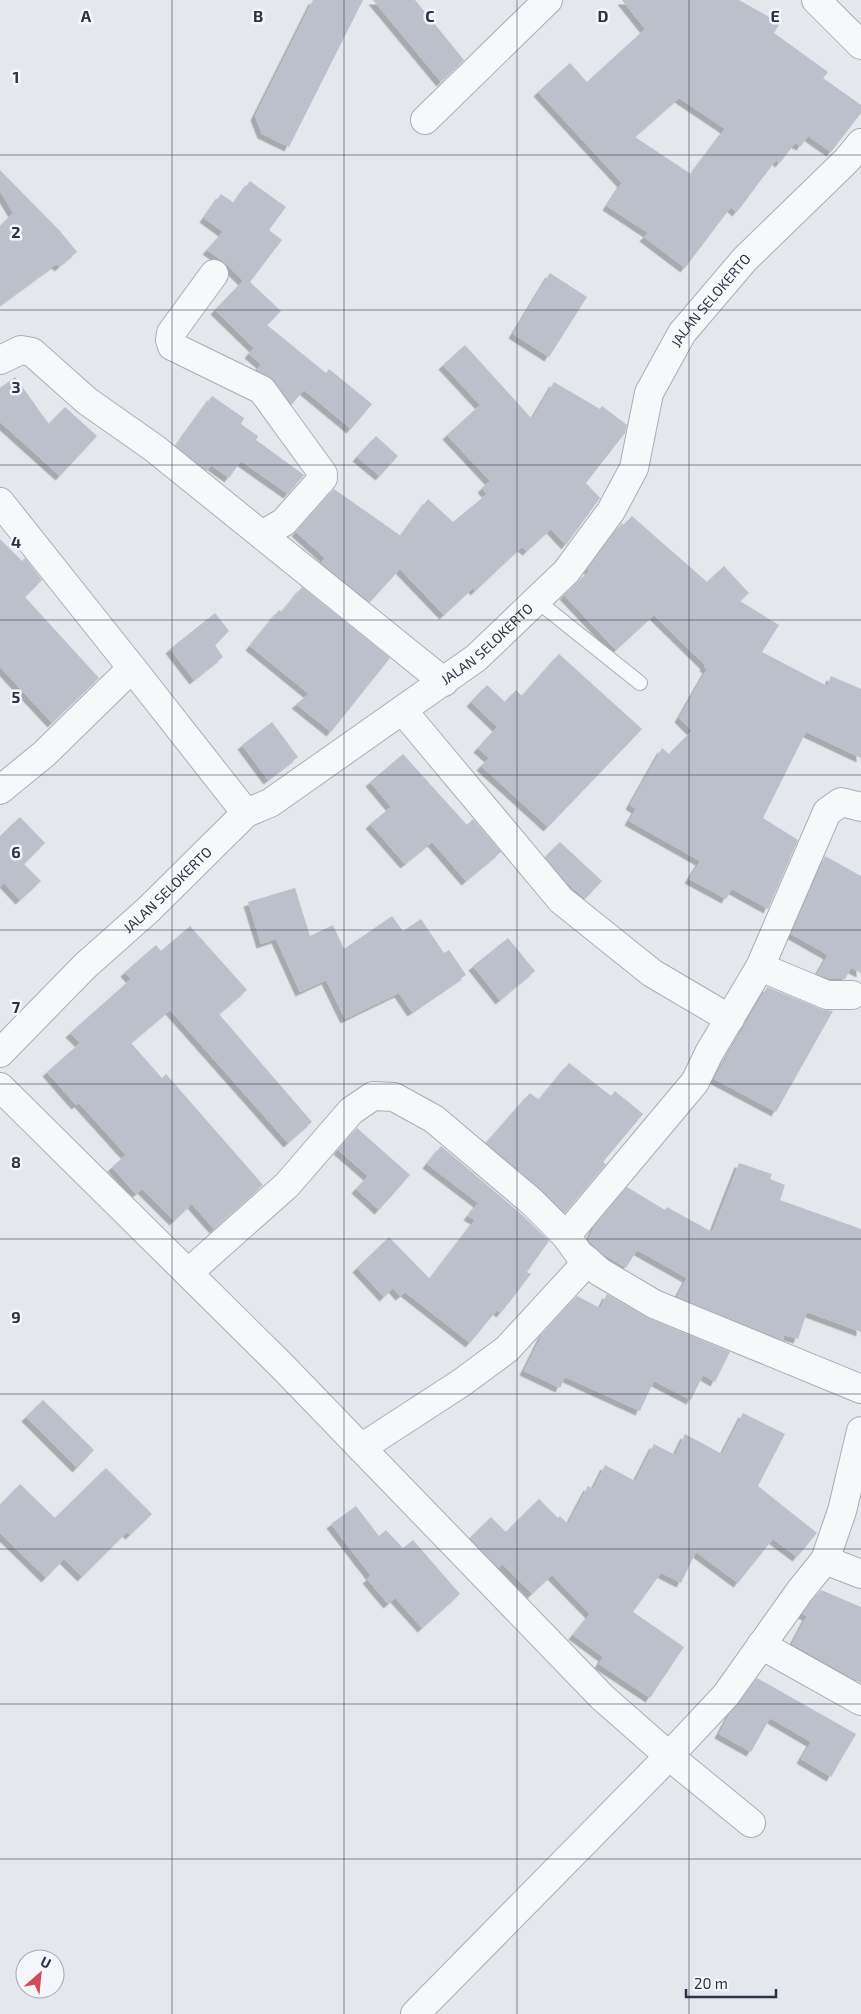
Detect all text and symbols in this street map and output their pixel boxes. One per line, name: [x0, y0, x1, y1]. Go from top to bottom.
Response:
text: A: [81, 6, 92, 25]
text: B: [253, 6, 263, 25]
text: C: [425, 6, 435, 25]
text: D: [598, 6, 609, 25]
text: E: [770, 6, 780, 25]
text: 1: [13, 67, 19, 86]
text: 2: [11, 222, 21, 241]
street label: JALAN SELOKERTO: [667, 250, 754, 350]
text: 3: [11, 377, 21, 396]
text: 4: [11, 532, 21, 551]
street label: JALAN SELOKERTO: [437, 599, 536, 688]
text: 5: [12, 687, 21, 706]
text: 6: [11, 842, 21, 861]
street label: JALAN SELOKERTO: [120, 843, 215, 936]
text: 7: [12, 997, 21, 1016]
text: 8: [11, 1152, 21, 1171]
text: 9: [11, 1307, 21, 1326]
north arrow: [15, 1949, 65, 1999]
text: U: [38, 1952, 54, 1972]
scale bar: [686, 1966, 776, 1998]
text: 20 m: [694, 1974, 728, 1992]

